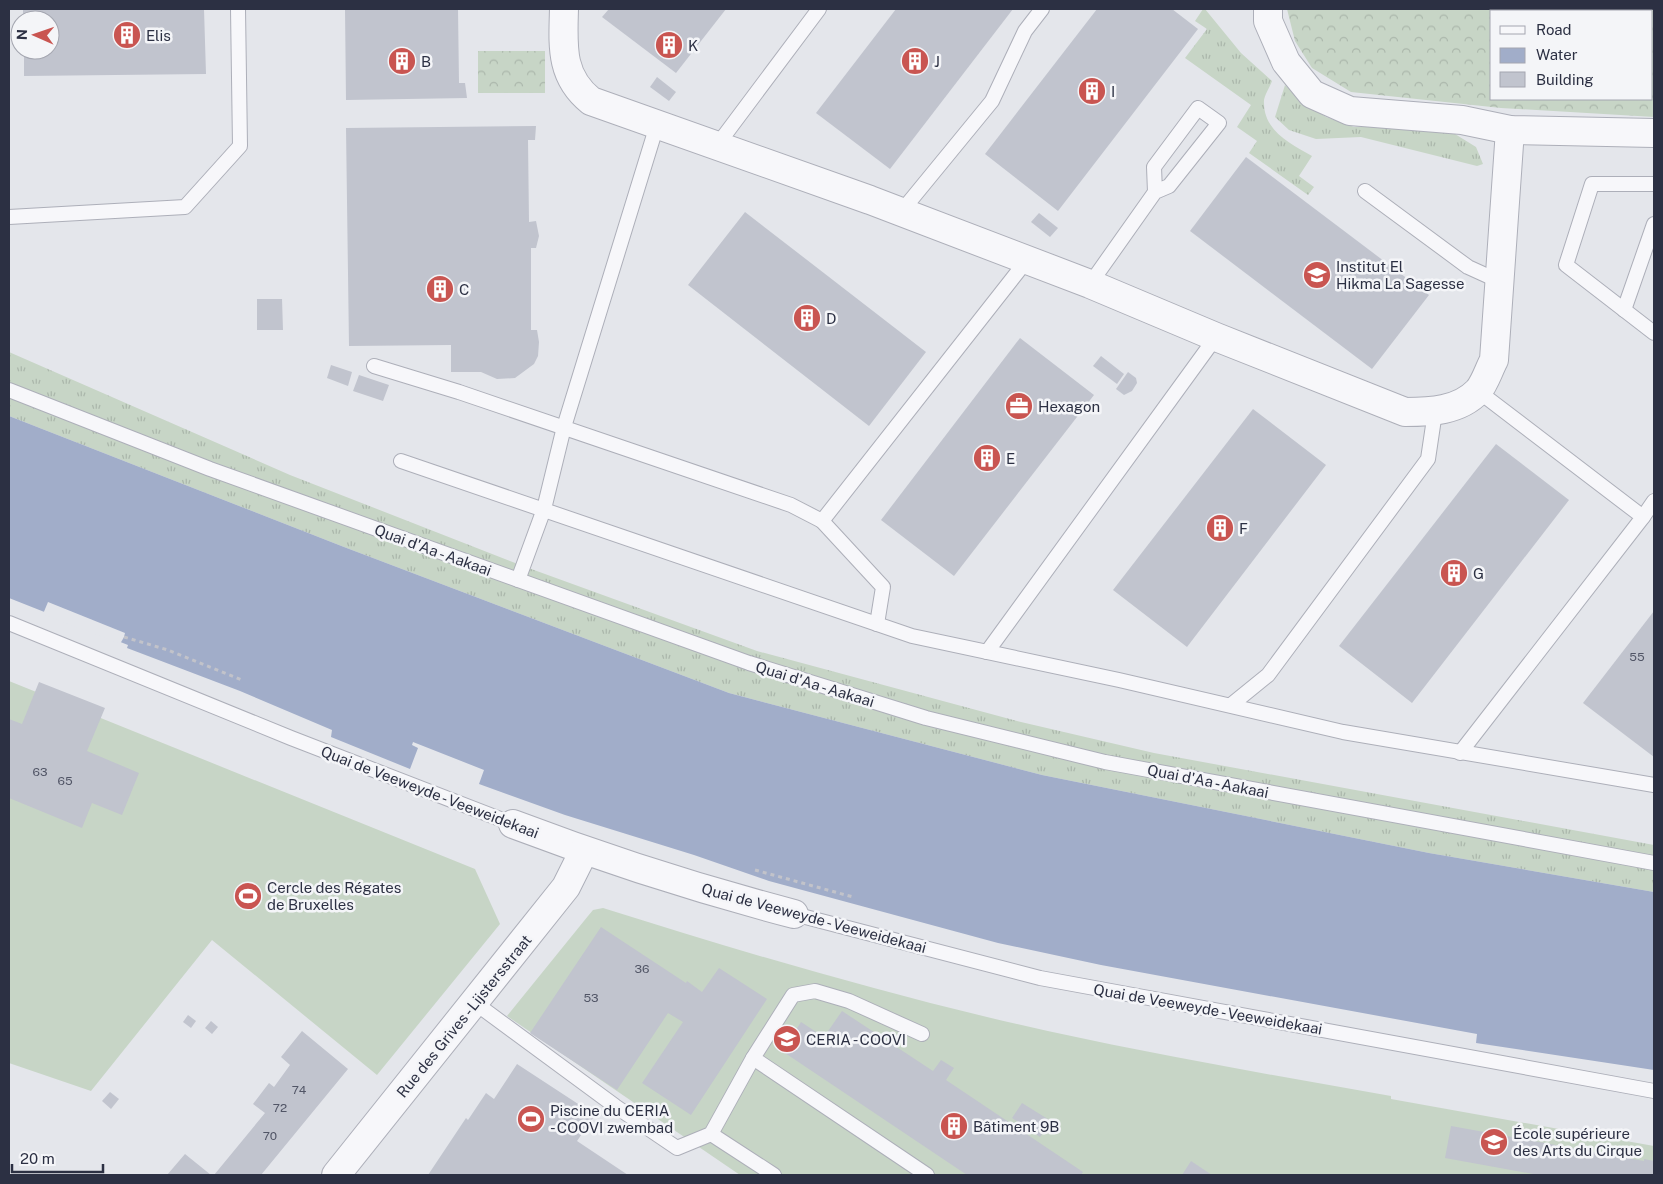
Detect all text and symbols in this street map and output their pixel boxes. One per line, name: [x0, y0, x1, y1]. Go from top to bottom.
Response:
north arrow: [10, 10, 60, 60]
legend: [1490, 10, 1653, 100]
building icon: Elis: [112, 20, 142, 50]
text: Road: [1536, 21, 1572, 38]
place label: Elis: [146, 27, 171, 44]
text: N: [14, 29, 30, 40]
building icon: K: [654, 30, 684, 60]
place label: K: [688, 37, 698, 54]
building icon: B: [387, 46, 417, 76]
building icon: J: [900, 46, 930, 76]
text: Water: [1536, 46, 1578, 63]
place label: B: [421, 53, 431, 70]
place label: J: [934, 53, 940, 70]
text: Building: [1536, 71, 1594, 88]
building icon: I: [1077, 76, 1107, 106]
place label: I: [1111, 83, 1115, 100]
place label: Institut El Hikma La Sagesse: [1336, 258, 1464, 292]
school or university icon: Institut El Hikma La Sagesse: [1302, 260, 1332, 290]
building icon: C: [425, 274, 455, 304]
place label: C: [459, 281, 469, 298]
building icon: D: [792, 303, 822, 333]
place label: D: [826, 310, 836, 327]
office icon: Hexagon: [1004, 391, 1034, 421]
place label: Hexagon: [1038, 398, 1100, 415]
building icon: E: [972, 443, 1002, 473]
place label: E: [1006, 450, 1015, 467]
building icon: F: [1205, 513, 1235, 543]
place label: F: [1239, 520, 1248, 537]
street label: Quai d'Aa - Aakaai: [372, 521, 494, 579]
building icon: G: [1439, 558, 1469, 588]
place label: G: [1473, 565, 1484, 582]
house number: 55: [1629, 650, 1645, 664]
street label: Quai d'Aa - Aakaai: [754, 658, 876, 710]
street label: Quai de Veeweyde - Veeweidekaai: [319, 743, 541, 841]
street label: Quai d'Aa - Aakaai: [1146, 761, 1270, 801]
house number: 63: [33, 765, 47, 779]
house number: 65: [57, 774, 73, 788]
place label: Cercle des Régates de Bruxelles: [267, 879, 401, 913]
street label: Quai de Veeweyde - Veeweidekaai: [700, 880, 928, 956]
sports icon: Cercle des Régates de Bruxelles: [233, 881, 263, 911]
street label: Rue des Grives - Lijstersstraat: [393, 931, 535, 1101]
house number: 36: [635, 962, 649, 976]
street label: Quai de Veeweyde - Veeweidekaai: [1092, 980, 1324, 1038]
house number: 53: [583, 991, 599, 1005]
school or university icon: CERIA - COOVI: [772, 1024, 802, 1054]
place label: CERIA - COOVI: [806, 1031, 906, 1048]
house number: 74: [292, 1083, 307, 1097]
house number: 72: [273, 1101, 287, 1115]
place label: Piscine du CERIA - COOVI zwembad: [550, 1102, 673, 1136]
sports icon: Piscine du CERIA - COOVI zwembad: [516, 1104, 546, 1134]
building icon: Bâtiment 9B: [939, 1111, 969, 1141]
place label: Bâtiment 9B: [973, 1118, 1059, 1135]
place label: École supérieure des Arts du Cirque: [1513, 1125, 1642, 1159]
school or university icon: École supérieure des Arts du Cirque: [1479, 1127, 1509, 1157]
house number: 70: [263, 1129, 277, 1143]
scale bar: [12, 1142, 104, 1174]
text: 20 m: [20, 1150, 55, 1167]

